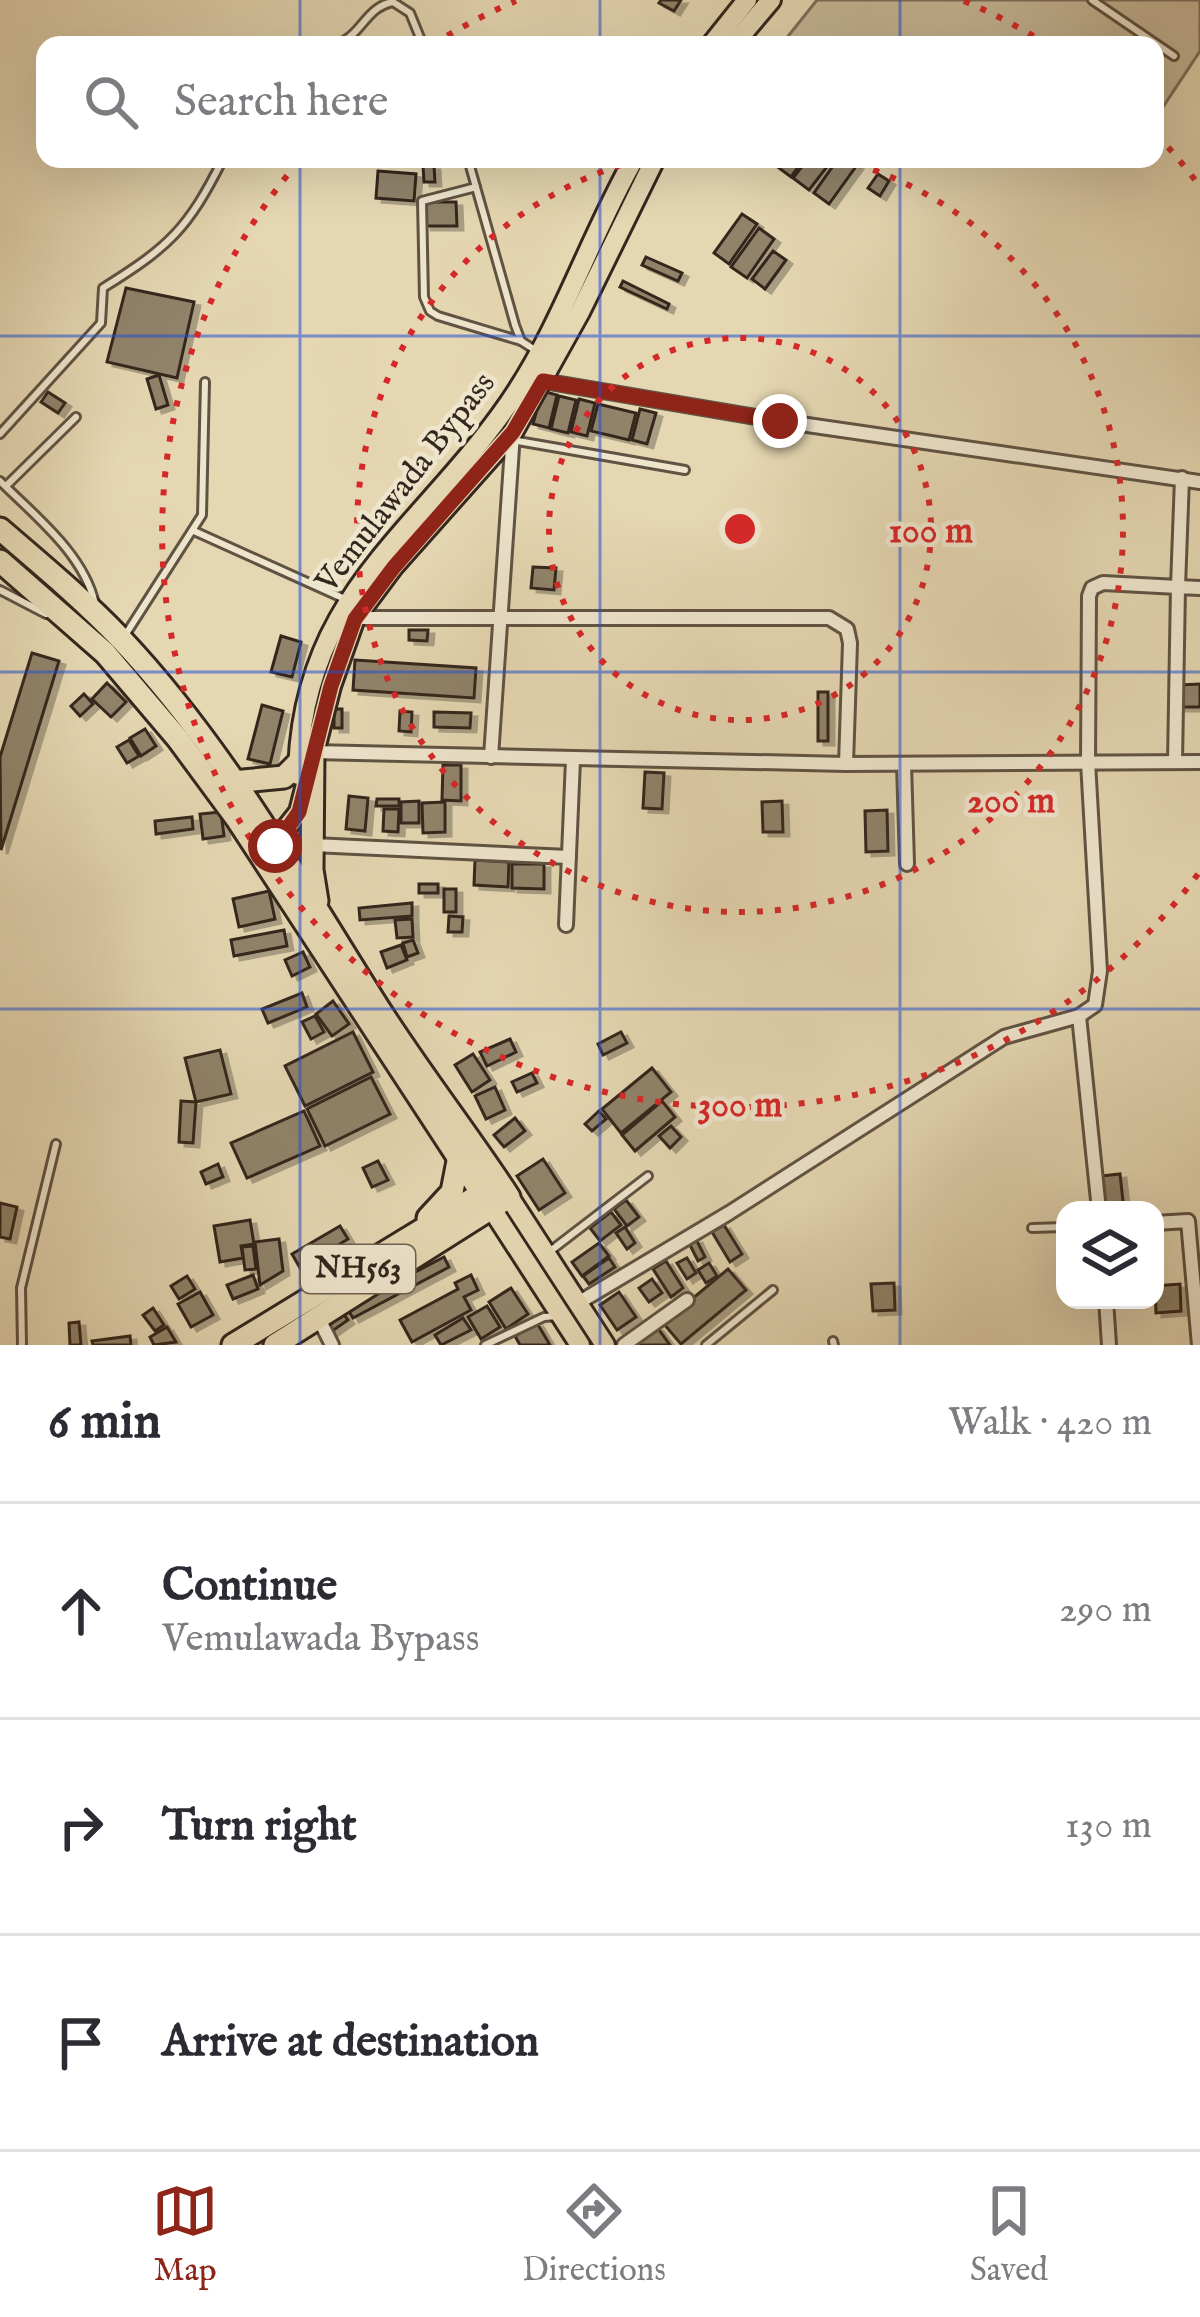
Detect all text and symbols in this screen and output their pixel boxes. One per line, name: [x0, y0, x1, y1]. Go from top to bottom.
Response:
search box: [36, 36, 1164, 168]
icon: search: [78, 69, 144, 135]
text: Search here: [174, 74, 388, 131]
street label: Vemulawada Bypass: [306, 364, 505, 603]
route end: [753, 394, 807, 448]
centre of rings: [719, 508, 761, 550]
text: 100 m: [889, 509, 973, 555]
text: 200 m: [967, 779, 1055, 825]
route start: [248, 819, 302, 873]
text: 300 m: [698, 1083, 782, 1129]
map controls: [1056, 1201, 1164, 1309]
button: layers: [1056, 1201, 1164, 1309]
road number: NH563: [301, 1245, 415, 1293]
text: 6 min: [48, 1391, 161, 1456]
text: Walk · 420 m: [948, 1399, 1152, 1448]
text: Continue: [162, 1558, 337, 1615]
icon: ahead: [48, 1578, 114, 1644]
text: 290 m: [1059, 1586, 1152, 1635]
text: Vemulawada Bypass: [162, 1615, 480, 1664]
icon: right: [48, 1794, 114, 1860]
text: Turn right: [162, 1798, 357, 1855]
text: 130 m: [1065, 1802, 1152, 1851]
icon: arrive: [48, 2010, 114, 2076]
text: Arrive at destination: [162, 2014, 539, 2071]
tab: Map: [152, 2178, 218, 2292]
tab: Directions: [522, 2178, 666, 2292]
tab: Saved: [970, 2178, 1048, 2292]

